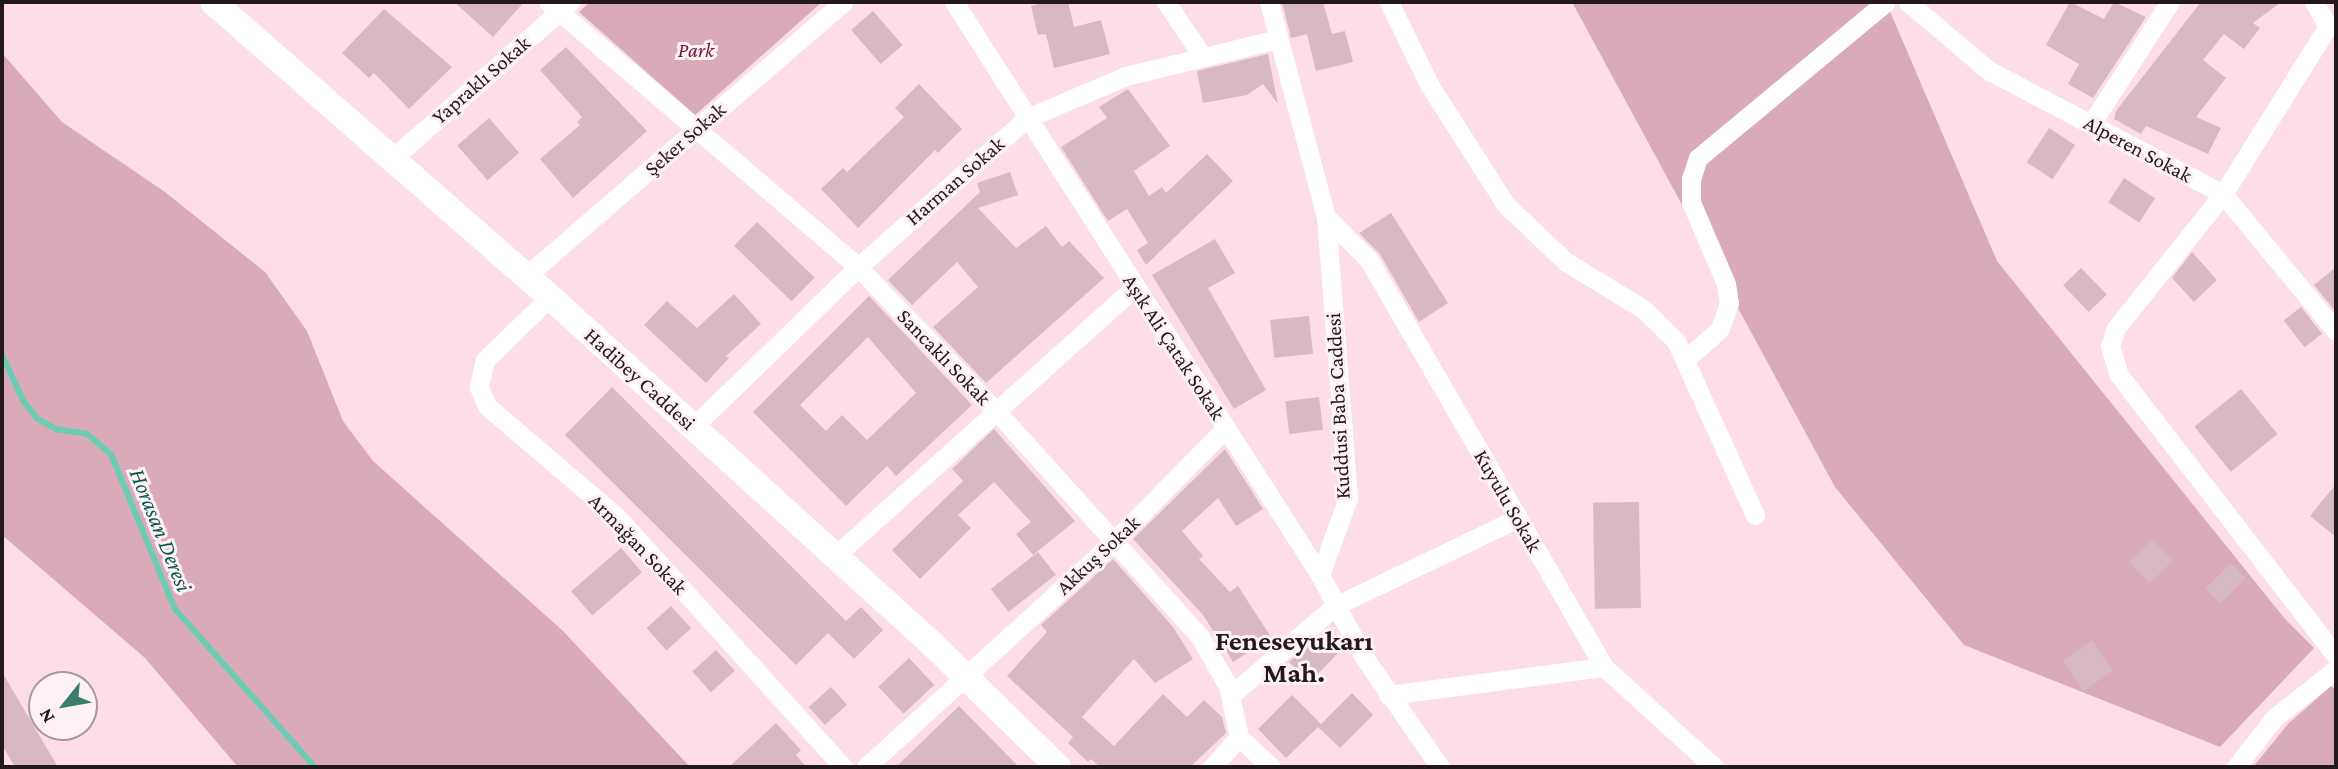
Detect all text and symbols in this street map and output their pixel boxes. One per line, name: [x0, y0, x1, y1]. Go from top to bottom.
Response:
street label: Yapraklı Sokak: [427, 30, 535, 130]
park label: Park: [678, 37, 714, 63]
street label: Şeker Sokak: [639, 97, 731, 181]
street label: Alperen Sokak: [2080, 110, 2196, 188]
street label: Harman Sokak: [900, 131, 1010, 231]
street label: Aşık Ali Çatak Sokak: [1117, 269, 1231, 425]
street label: Sancaklı Sokak: [892, 304, 996, 410]
street label: Kuddusi Baba Caddesi: [1321, 312, 1355, 500]
street label: Hadibey Caddesi: [579, 323, 701, 435]
street label: Kuyulu Sokak: [1469, 445, 1547, 557]
water label: Horasan Deresi: [124, 464, 198, 596]
street label: Armağan Sokak: [583, 488, 693, 600]
street label: Akkuş Sokak: [1051, 510, 1145, 600]
district label: Feneseyukarı Mah.: [1215, 624, 1373, 690]
north arrow: [28, 671, 98, 741]
text: N: [34, 705, 59, 727]

